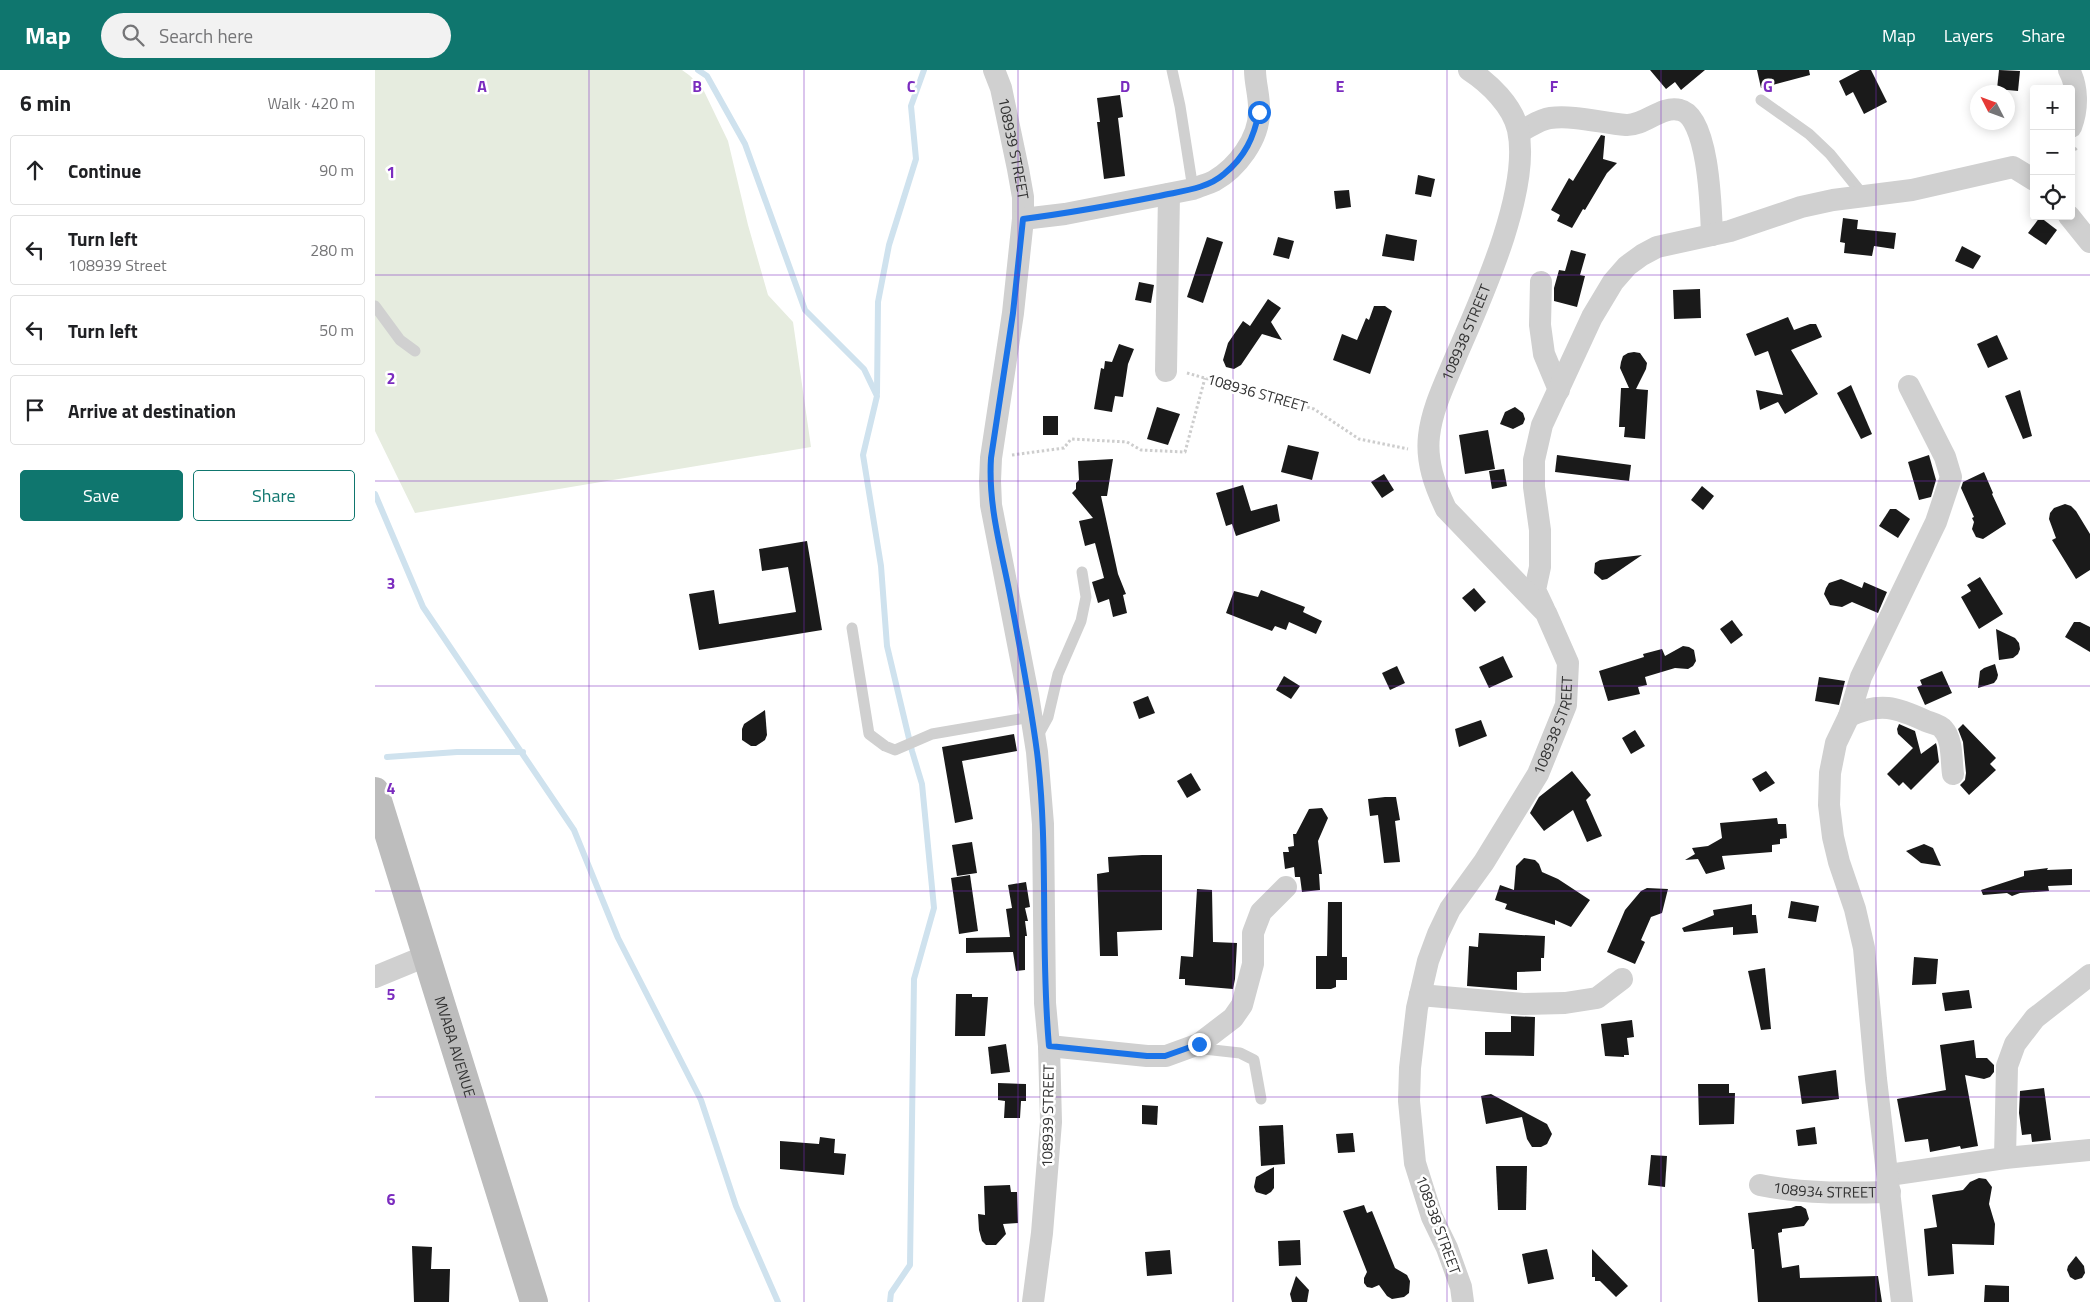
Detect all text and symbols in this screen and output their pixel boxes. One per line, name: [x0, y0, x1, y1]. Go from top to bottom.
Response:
search box: [101, 13, 451, 58]
text: Map: [25, 17, 71, 53]
icon: search: [119, 21, 147, 49]
text: Search here: [159, 21, 253, 50]
text: Map: [1882, 22, 1916, 49]
text: Layers: [1944, 22, 1993, 49]
text: Share: [2021, 22, 2065, 49]
text: A: [477, 74, 487, 98]
text: B: [692, 74, 702, 98]
text: C: [907, 74, 916, 98]
text: D: [1120, 74, 1130, 98]
text: E: [1336, 74, 1345, 98]
text: F: [1550, 74, 1559, 98]
text: G: [1763, 74, 1773, 98]
north arrow: [1970, 85, 2015, 130]
map controls: [2030, 85, 2075, 220]
button: +: [2030, 85, 2075, 130]
text: 6 min: [20, 87, 71, 119]
text: Walk · 420 m: [267, 91, 355, 115]
street label: 108939 STREET: [992, 95, 1035, 201]
route start: [1248, 101, 1271, 124]
button: −: [2030, 130, 2075, 175]
icon: ahead: [21, 156, 49, 184]
text: Continue: [68, 156, 141, 185]
text: 90 m: [319, 158, 354, 182]
text: 1: [387, 160, 395, 184]
button: locate: [2030, 175, 2075, 220]
text: Turn left: [68, 224, 138, 253]
icon: left: [21, 236, 49, 264]
text: 280 m: [310, 238, 354, 262]
text: 108939 Street: [68, 253, 167, 277]
street label: 108938 STREET: [1435, 281, 1496, 385]
icon: left: [21, 316, 49, 344]
text: Turn left: [68, 316, 138, 345]
text: 50 m: [319, 318, 354, 342]
text: 2: [387, 366, 395, 390]
street label: 108936 STREET: [1204, 367, 1310, 418]
icon: arrive: [21, 396, 49, 424]
text: Arrive at destination: [68, 396, 236, 425]
button: Save: [20, 470, 183, 521]
button: Share: [193, 470, 355, 521]
text: 3: [387, 571, 395, 595]
street label: 108938 STREET: [1527, 675, 1578, 778]
text: 4: [387, 776, 396, 800]
text: 5: [387, 982, 396, 1006]
street label: MVABA AVENUE: [429, 993, 482, 1100]
route end: [1188, 1033, 1211, 1056]
street label: 108939 STREET: [1035, 1064, 1060, 1168]
street label: 108938 STREET: [1410, 1172, 1467, 1277]
street label: 108934 STREET: [1771, 1176, 1877, 1204]
text: 6: [387, 1187, 396, 1211]

